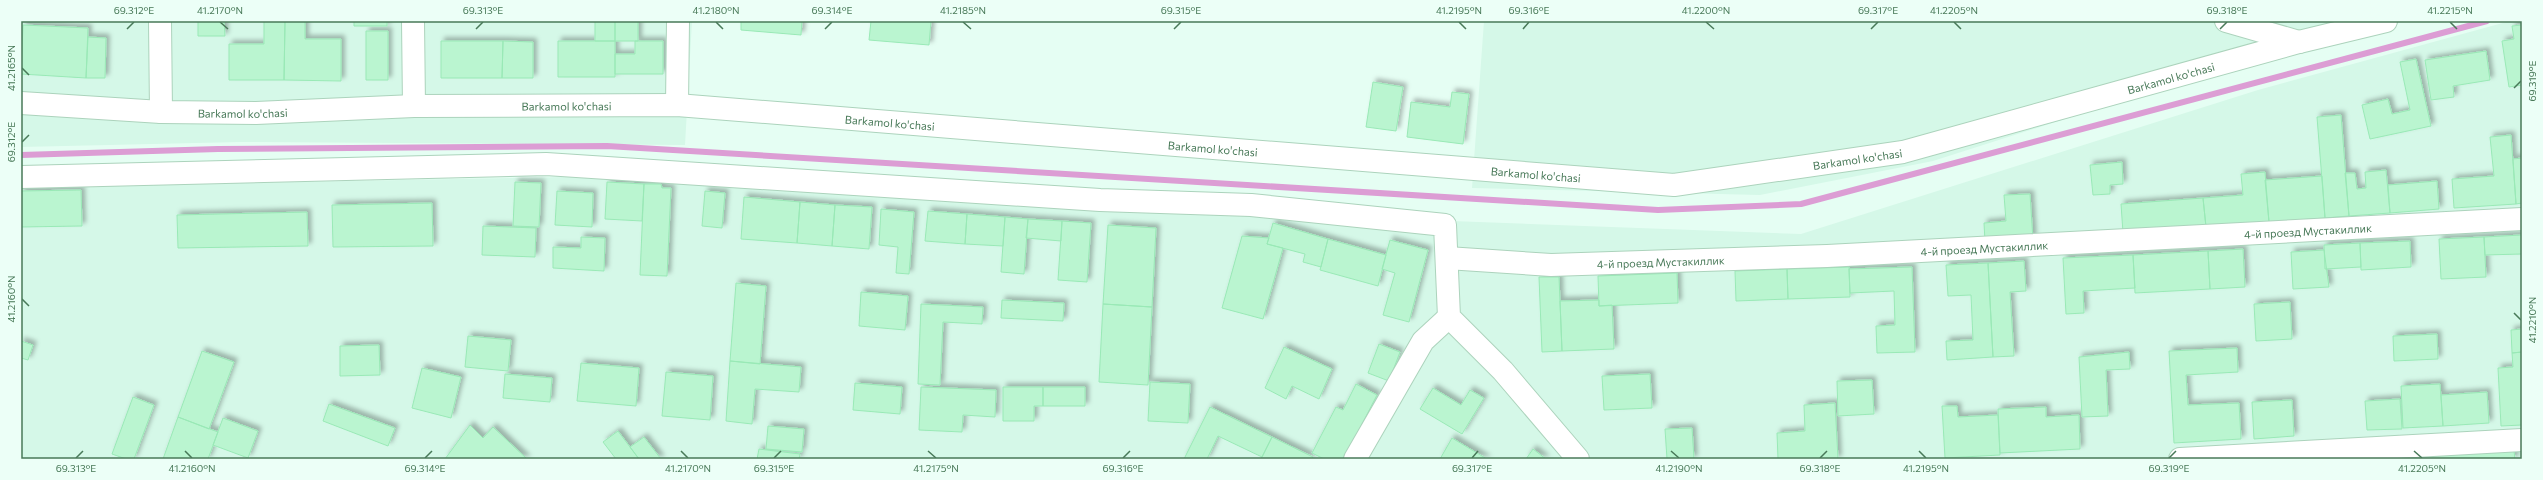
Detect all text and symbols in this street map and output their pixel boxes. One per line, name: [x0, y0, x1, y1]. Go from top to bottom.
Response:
text: 69.312°E: [114, 4, 154, 16]
text: 41.2170°N: [197, 4, 243, 16]
text: 69.313°E: [463, 4, 503, 16]
text: 41.2180°N: [693, 4, 739, 16]
text: 69.314°E: [812, 4, 852, 16]
text: 41.2185°N: [940, 4, 986, 16]
text: 69.315°E: [1161, 4, 1201, 16]
text: 41.2195°N: [1436, 4, 1482, 16]
text: 69.316°E: [1509, 4, 1549, 16]
text: 41.2200°N: [1682, 4, 1730, 16]
text: 69.317°E: [1858, 4, 1898, 16]
text: 41.2205°N: [1930, 4, 1978, 16]
text: 69.318°E: [2207, 4, 2247, 16]
text: 41.2215°N: [2427, 4, 2473, 16]
text: 41.2165°N: [5, 45, 17, 91]
street label: Barkamol ko'chasi: [2126, 59, 2216, 96]
text: 69.319°E: [2526, 61, 2538, 101]
street label: Barkamol ko'chasi: [522, 99, 612, 112]
street label: Barkamol ko'chasi: [198, 105, 288, 120]
street label: Barkamol ko'chasi: [844, 112, 935, 132]
text: 69.312°E: [5, 122, 17, 162]
street label: Barkamol ko'chasi: [1167, 138, 1258, 158]
street label: Barkamol ko'chasi: [1812, 146, 1903, 171]
street label: Barkamol ko'chasi: [1490, 164, 1581, 184]
street label: 4-й проезд Мустакиллик: [2244, 221, 2372, 240]
street label: 4-й проезд Мустакиллик: [1920, 238, 2049, 258]
street label: 4-й проезд Мустакиллик: [1597, 253, 1725, 270]
text: 41.2160°N: [5, 276, 17, 322]
text: 41.2210°N: [2526, 297, 2538, 343]
text: 69.313°E: [56, 462, 96, 474]
text: 41.2160°N: [169, 462, 215, 474]
text: 69.314°E: [405, 462, 445, 474]
text: 41.2170°N: [665, 462, 711, 474]
text: 69.315°E: [754, 462, 794, 474]
text: 41.2175°N: [913, 462, 959, 474]
text: 69.316°E: [1103, 462, 1143, 474]
text: 69.317°E: [1452, 462, 1492, 474]
text: 41.2190°N: [1656, 462, 1702, 474]
text: 69.318°E: [1800, 462, 1840, 474]
text: 41.2195°N: [1903, 462, 1949, 474]
text: 69.319°E: [2149, 462, 2189, 474]
text: 41.2205°N: [2398, 462, 2446, 474]

